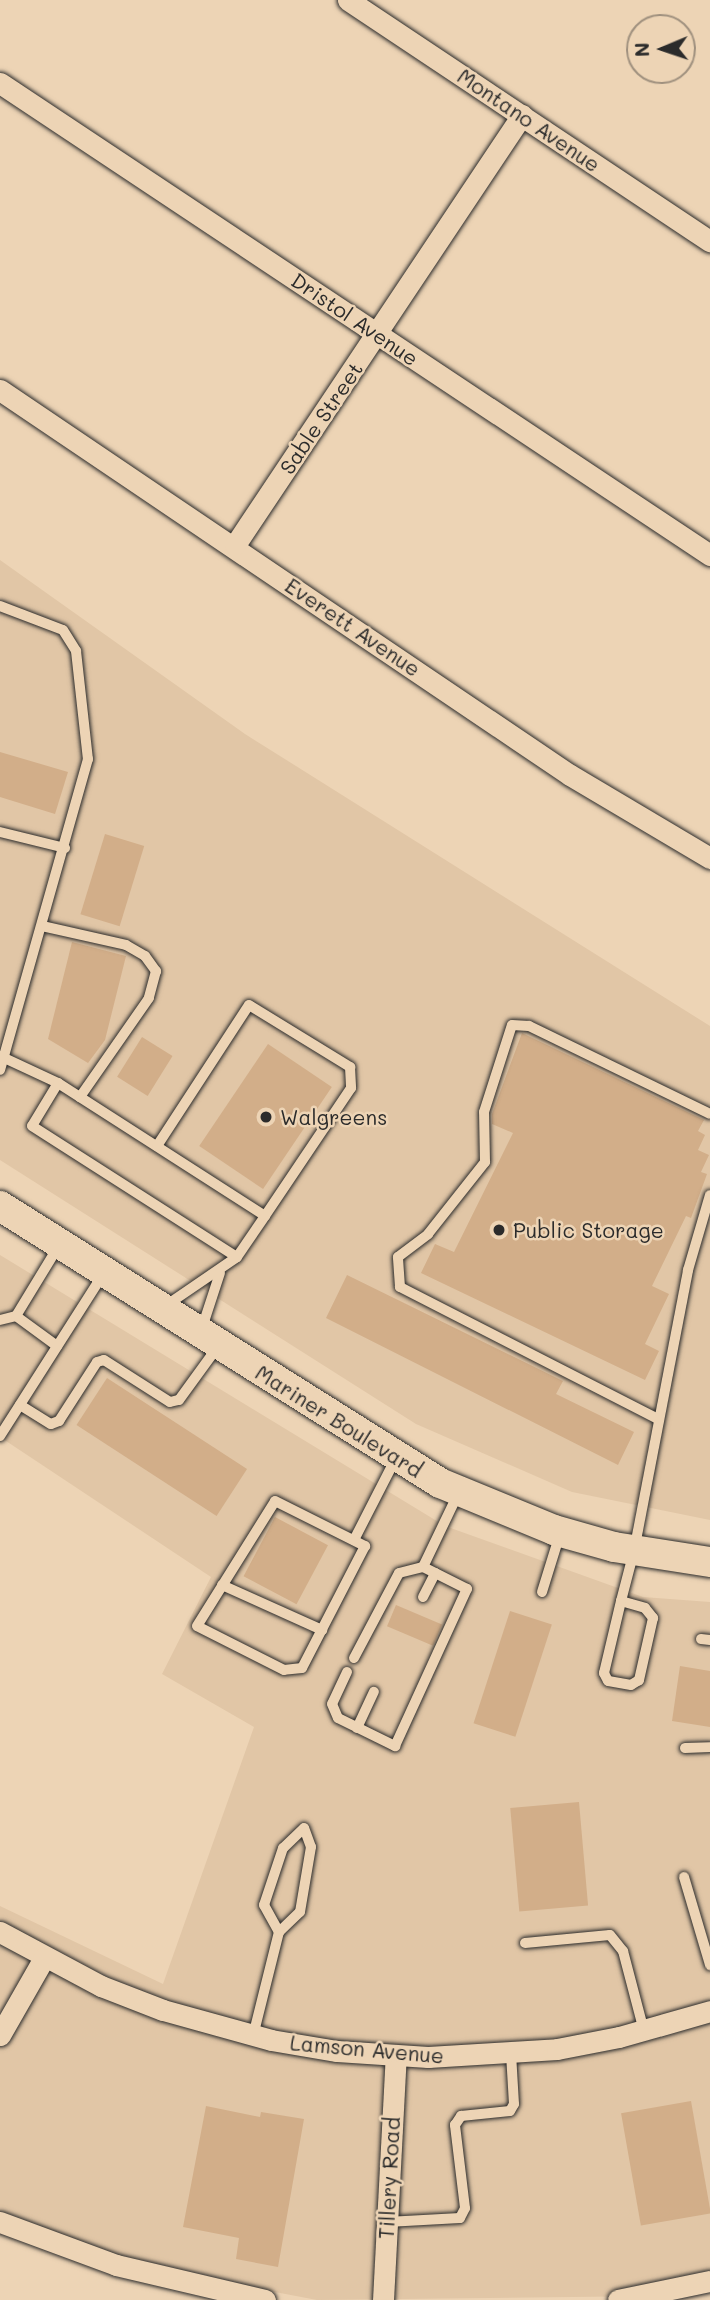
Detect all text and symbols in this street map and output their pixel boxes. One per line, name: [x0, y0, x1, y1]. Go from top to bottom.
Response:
north arrow: [626, 14, 696, 84]
text: N: [629, 42, 654, 57]
street label: Montano Avenue: [453, 63, 605, 177]
street label: Dristol Avenue: [287, 267, 423, 371]
street label: Sable Street: [274, 357, 368, 479]
street label: Everett Avenue: [281, 573, 425, 681]
place label: Walgreens: [280, 1104, 387, 1130]
marker: Walgreens: [258, 1109, 274, 1125]
place label: Public Storage: [513, 1217, 664, 1243]
marker: Public Storage: [491, 1222, 507, 1238]
street label: Mariner Boulevard: [251, 1359, 427, 1483]
street label: Lamson Avenue: [289, 2030, 445, 2068]
street label: Tillery Road: [373, 2116, 405, 2240]

